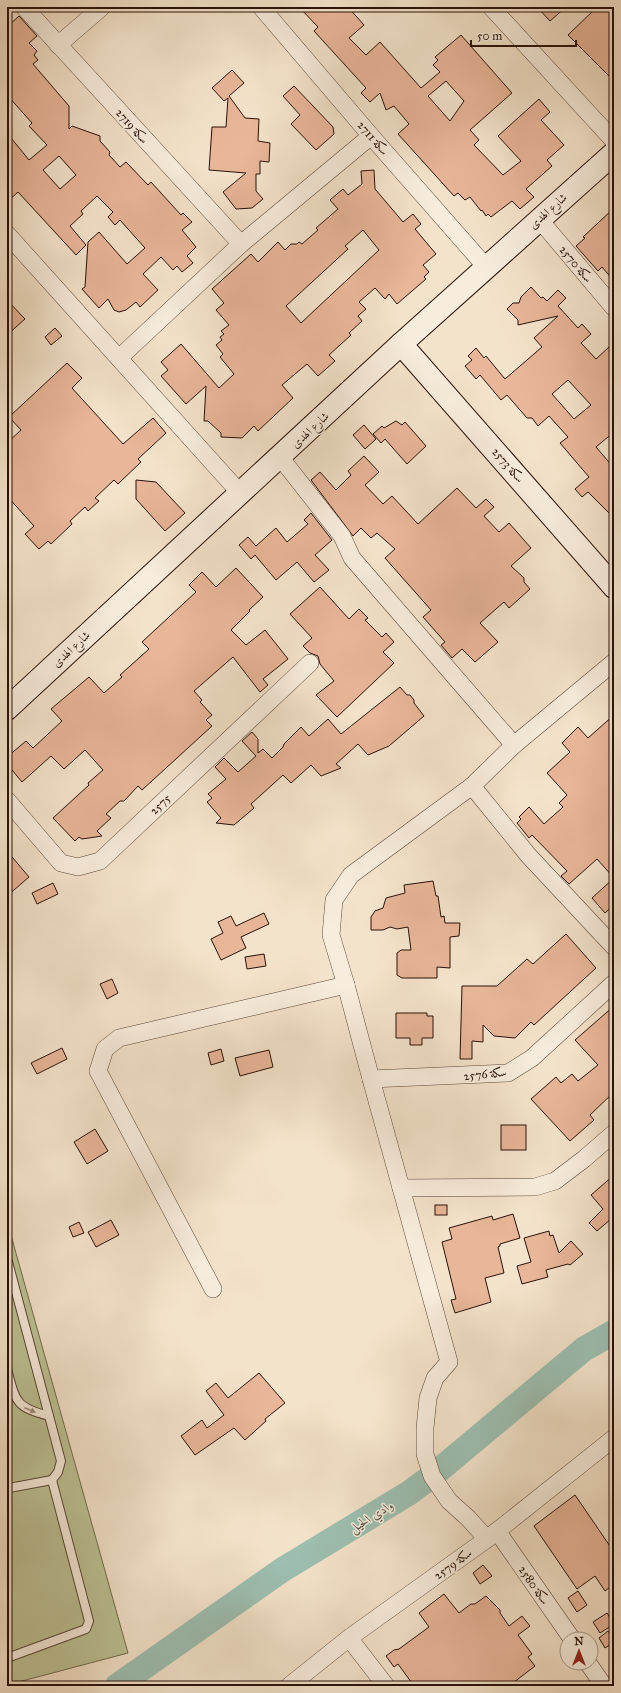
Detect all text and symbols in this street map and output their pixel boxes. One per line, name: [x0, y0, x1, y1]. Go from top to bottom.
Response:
scale bar: [471, 22, 576, 48]
text: 50 m: [477, 29, 502, 43]
street label: سكة 2719: [113, 106, 151, 146]
street label: سكة 2711: [354, 118, 392, 158]
street label: شارع الهدى: [526, 190, 573, 235]
street label: سكة 2570: [557, 243, 596, 285]
street label: شارع الهدى: [288, 409, 335, 454]
street label: سكة 2573: [489, 445, 527, 485]
street label: شارع الهدى: [49, 628, 96, 673]
street label: 2575: [147, 791, 174, 817]
street label: سكة 2576: [463, 1065, 507, 1083]
one-way arrow: [24, 1407, 36, 1413]
water label: وادي الحيل: [346, 1497, 398, 1538]
street label: سكة 2579: [431, 1546, 475, 1582]
street label: سكة 2580: [516, 1563, 552, 1607]
north arrow: [559, 1631, 599, 1671]
text: N: [574, 1635, 584, 1648]

